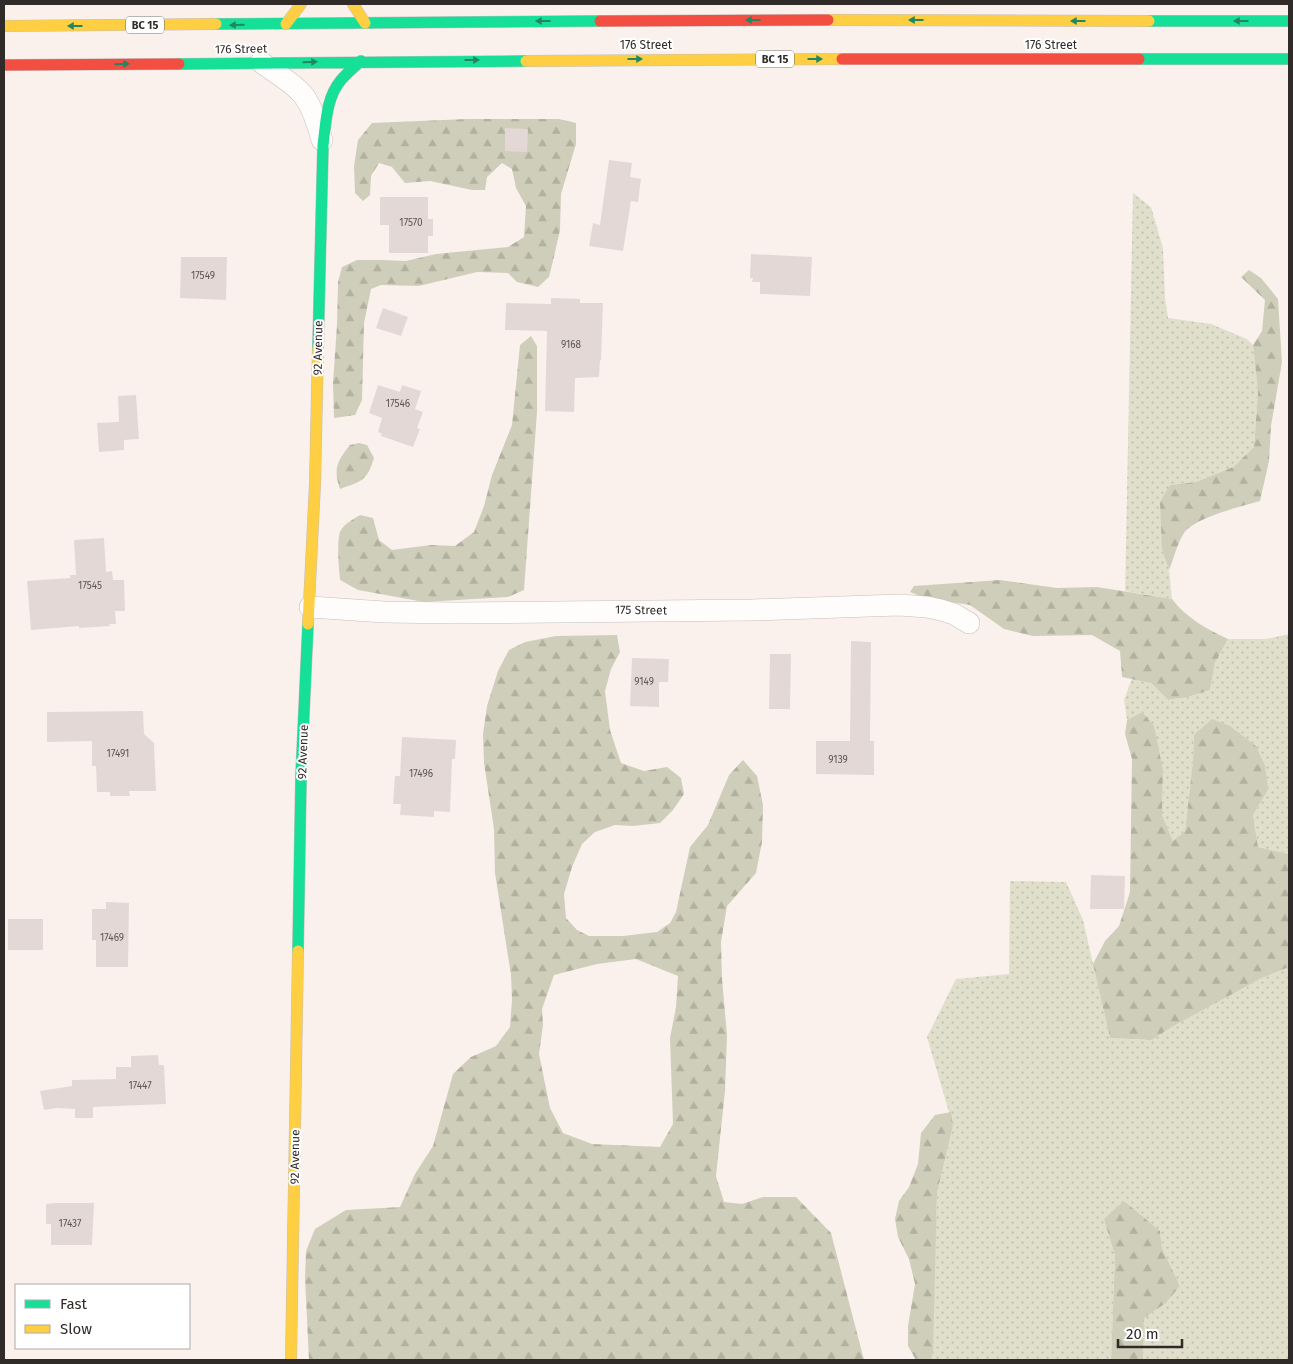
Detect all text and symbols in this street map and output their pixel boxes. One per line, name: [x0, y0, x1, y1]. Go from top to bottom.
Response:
road number: BC 15: [126, 16, 164, 34]
one-way arrow: [745, 16, 761, 24]
one-way arrow: [907, 16, 923, 24]
one-way arrow: [1070, 17, 1086, 25]
one-way arrow: [1232, 17, 1248, 25]
one-way arrow: [535, 18, 551, 26]
one-way arrow: [229, 21, 245, 29]
one-way arrow: [67, 22, 83, 30]
street label: 176 Street: [620, 38, 673, 52]
street label: 176 Street: [1025, 38, 1078, 52]
street label: 176 Street: [215, 42, 268, 56]
road number: BC 15: [756, 51, 794, 68]
one-way arrow: [627, 55, 643, 63]
one-way arrow: [807, 55, 823, 63]
one-way arrow: [464, 56, 480, 64]
one-way arrow: [302, 58, 318, 66]
one-way arrow: [115, 60, 131, 68]
house number: 17570: [399, 217, 423, 229]
house number: 17549: [191, 270, 215, 282]
street label: 92 Avenue: [311, 320, 325, 376]
house number: 9168: [561, 339, 582, 351]
house number: 17546: [386, 398, 410, 410]
house number: 17545: [78, 580, 102, 592]
street label: 175 Street: [615, 603, 668, 617]
house number: 9149: [634, 676, 654, 688]
street label: 92 Avenue: [295, 724, 311, 780]
house number: 17491: [107, 748, 129, 760]
house number: 9139: [828, 754, 848, 766]
house number: 17496: [409, 768, 433, 780]
house number: 17469: [100, 932, 124, 944]
house number: 17447: [128, 1080, 152, 1092]
street label: 92 Avenue: [288, 1129, 302, 1185]
house number: 17437: [59, 1218, 82, 1230]
legend: [15, 1284, 190, 1349]
text: Fast: [60, 1295, 87, 1313]
scale bar: [1118, 1316, 1182, 1348]
text: Slow: [60, 1320, 92, 1338]
text: 20 m: [1126, 1325, 1159, 1343]

